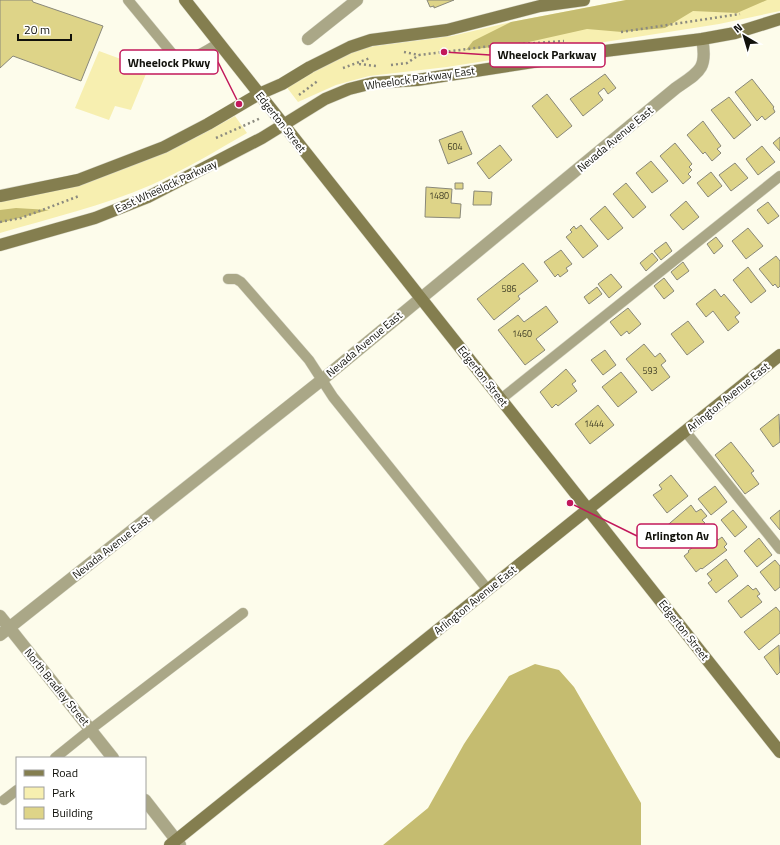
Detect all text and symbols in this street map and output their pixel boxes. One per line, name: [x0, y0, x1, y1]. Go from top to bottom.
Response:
scale bar: [18, 16, 71, 42]
north arrow: [724, 16, 764, 56]
text: N: [730, 19, 746, 37]
text: 20 m: [24, 20, 50, 39]
callout: Wheelock Parkway: [490, 43, 605, 67]
text: Wheelock Parkway: [498, 45, 596, 64]
callout: Wheelock Pkwy: [120, 50, 218, 74]
text: Wheelock Pkwy: [128, 53, 210, 72]
street label: Wheelock Parkway East: [364, 62, 476, 94]
street label: Edgerton Street: [252, 88, 310, 156]
street label: Nevada Avenue East: [574, 102, 657, 176]
house number: 604: [447, 140, 463, 153]
street label: East Wheelock Parkway: [112, 155, 220, 217]
house number: 1480: [429, 189, 449, 202]
house number: 586: [501, 282, 517, 295]
street label: Nevada Avenue East: [323, 307, 406, 381]
house number: 1460: [512, 327, 532, 340]
street label: Edgerton Street: [454, 342, 512, 410]
street label: Arlington Avenue East: [683, 359, 773, 435]
house number: 593: [642, 364, 658, 377]
house number: 1444: [584, 417, 604, 430]
street label: Nevada Avenue East: [69, 511, 153, 582]
callout: Arlington Av: [637, 524, 717, 548]
text: Arlington Av: [645, 526, 709, 545]
street label: Arlington Avenue East: [430, 562, 520, 638]
street label: Edgerton Street: [655, 596, 713, 664]
street label: North Bradley Street: [21, 645, 93, 729]
legend: [16, 757, 146, 829]
text: Road: [52, 763, 78, 782]
text: Park: [52, 783, 75, 802]
text: Building: [52, 803, 93, 822]

